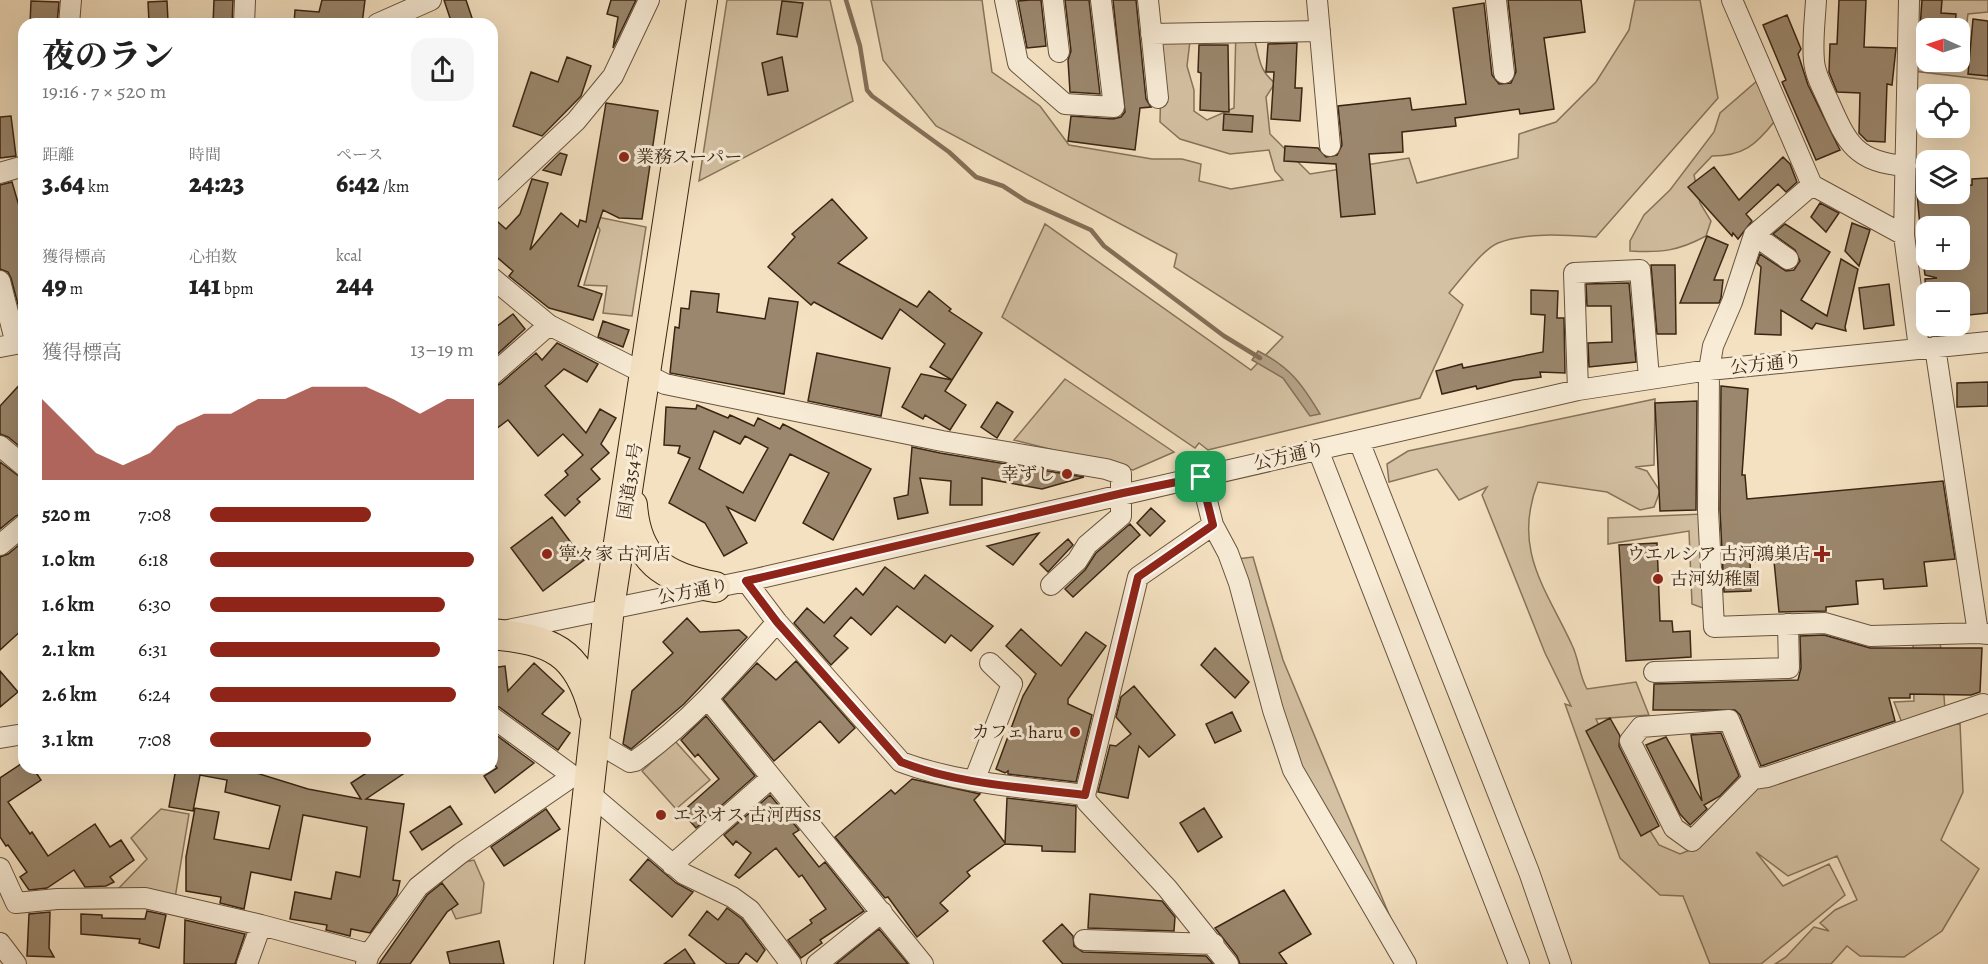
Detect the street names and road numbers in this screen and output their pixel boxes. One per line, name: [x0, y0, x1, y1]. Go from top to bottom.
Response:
street label: 公方通り: [1729, 348, 1803, 380]
street label: 公方通り: [1251, 436, 1327, 476]
street label: 国道354号: [612, 441, 648, 521]
street label: 公方通り: [655, 572, 731, 610]

